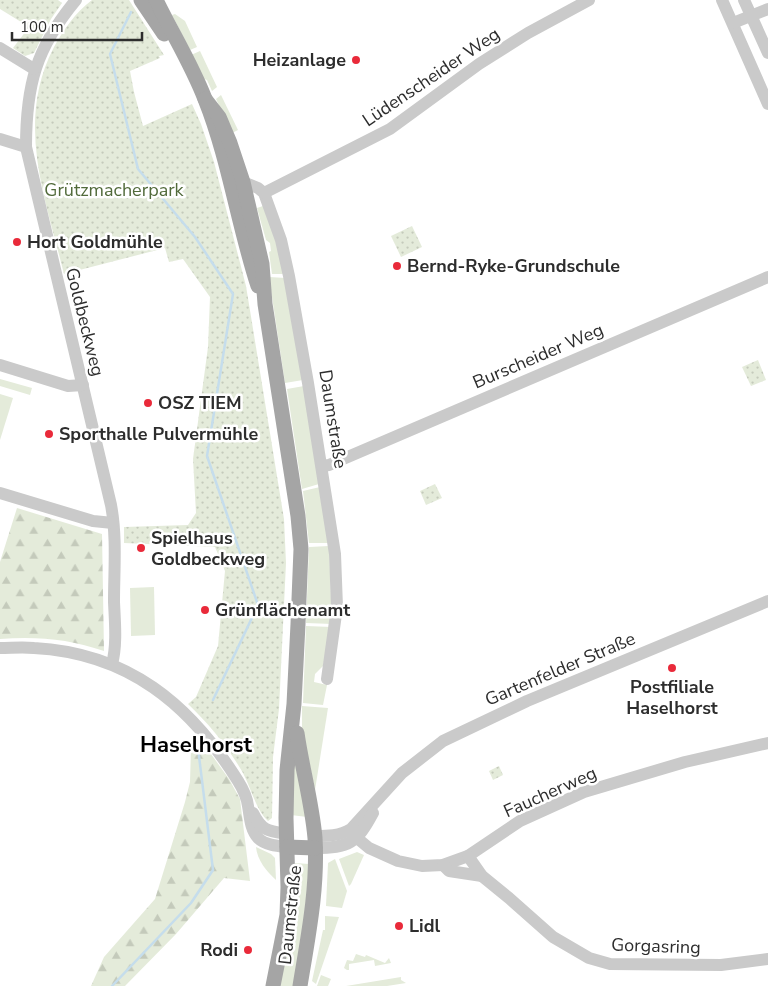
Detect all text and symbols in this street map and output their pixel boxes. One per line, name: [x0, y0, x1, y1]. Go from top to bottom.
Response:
scale bar: [12, 10, 142, 42]
text: 100 m: [20, 17, 64, 37]
street label: Lüdenscheider Weg: [358, 22, 504, 132]
place label: Heizanlage: [253, 48, 346, 72]
marker: Heizanlage: [350, 54, 362, 66]
park label: Grützmacherpark: [44, 178, 185, 202]
place label: Hort Goldmühle: [27, 230, 163, 254]
marker: Hort Goldmühle: [11, 236, 23, 248]
place label: Bernd-Ryke-Grundschule: [407, 254, 620, 278]
marker: Bernd-Ryke-Grundschule: [391, 260, 403, 272]
street label: Goldbeckweg: [60, 265, 110, 379]
street label: Burscheider Weg: [469, 318, 607, 394]
street label: Daumstraße: [313, 368, 353, 470]
place label: OSZ TIEM: [158, 391, 242, 415]
marker: OSZ TIEM: [142, 397, 154, 409]
place label: Sporthalle Pulvermühle: [59, 422, 258, 446]
marker: Sporthalle Pulvermühle: [43, 428, 55, 440]
place label: Spielhaus Goldbeckweg: [151, 526, 265, 571]
marker: Spielhaus Goldbeckweg: [135, 542, 147, 554]
place label: Grünflächenamt: [215, 598, 350, 622]
marker: Grünflächenamt: [199, 604, 211, 616]
street label: Gartenfelder Straße: [481, 626, 639, 712]
marker: Postfiliale Haselhorst: [666, 662, 678, 674]
place label: Postfiliale Haselhorst: [626, 675, 718, 720]
district label: Haselhorst: [140, 730, 252, 760]
street label: Faucherweg: [500, 761, 600, 823]
street label: Daumstraße: [273, 864, 307, 966]
place label: Lidl: [409, 914, 441, 938]
marker: Lidl: [393, 920, 405, 932]
street label: Gorgasring: [611, 932, 701, 960]
place label: Rodi: [200, 938, 238, 962]
marker: Rodi: [242, 944, 254, 956]

